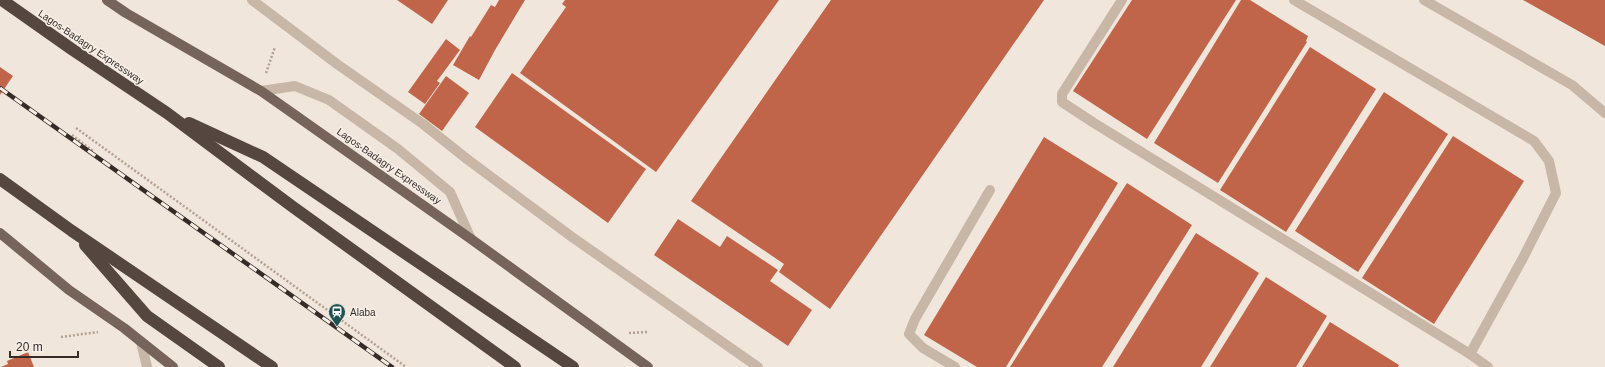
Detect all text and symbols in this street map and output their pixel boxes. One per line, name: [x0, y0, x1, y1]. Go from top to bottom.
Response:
street label: Lagos-Badagry Expressway: [36, 8, 146, 86]
street label: Lagos-Badagry Expressway: [335, 126, 443, 206]
station icon: Alaba: [327, 302, 347, 327]
place label: Alaba: [350, 307, 376, 318]
scale bar: [10, 333, 78, 359]
text: 20 m: [16, 340, 43, 354]

